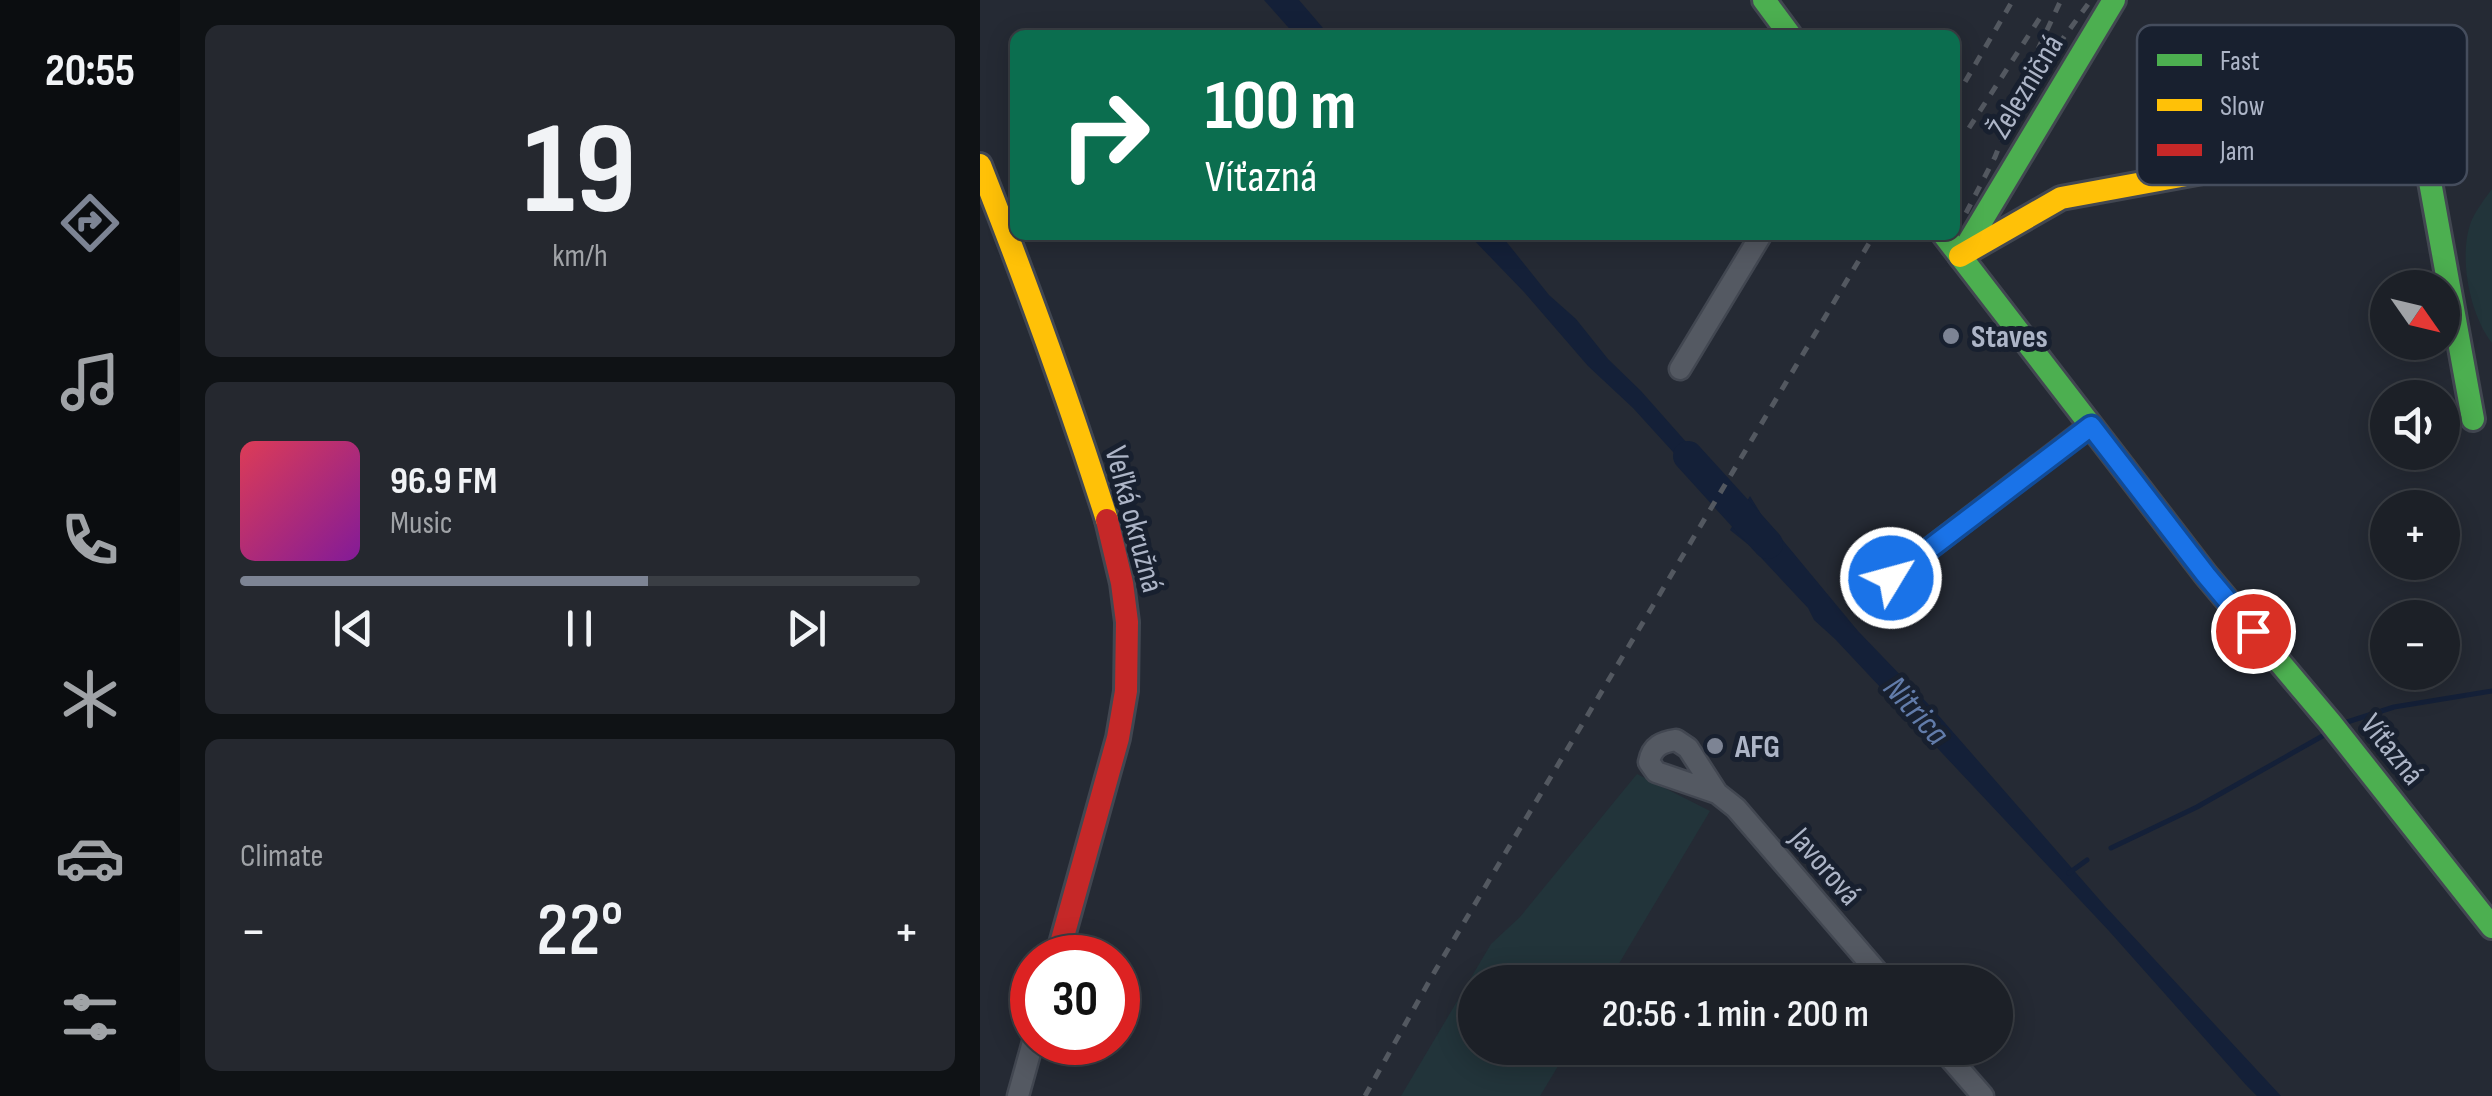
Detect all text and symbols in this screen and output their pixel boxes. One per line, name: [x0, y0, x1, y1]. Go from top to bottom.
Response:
legend: [2137, 25, 2467, 185]
street label: Železničná: [1980, 28, 2072, 146]
text: 20:55: [45, 44, 135, 99]
text: Fast: [2220, 45, 2259, 78]
text: 100 m: [1205, 65, 1356, 149]
icon: right: [1040, 70, 1170, 200]
text: Slow: [2220, 90, 2265, 123]
text: 19: [524, 94, 636, 250]
text: Jam: [2219, 135, 2255, 168]
text: Víťazná: [1205, 150, 1317, 205]
icon: directions: [55, 188, 125, 258]
text: km/h: [552, 237, 608, 276]
north arrow: [2370, 270, 2460, 360]
map controls: [2370, 270, 2460, 690]
place label: Staves: [1971, 318, 2048, 357]
marker: Staves: [1940, 325, 1962, 347]
icon: music: [55, 347, 125, 417]
button: sound: [2370, 380, 2460, 470]
street label: Veľká okružná: [1095, 442, 1172, 597]
text: 96.9 FM: [390, 459, 497, 504]
button: +: [2370, 490, 2460, 580]
text: Music: [390, 504, 453, 543]
icon: phone: [55, 505, 125, 575]
position arrow: [1839, 526, 1943, 630]
pin: [2211, 589, 2296, 674]
button: −: [2370, 600, 2460, 690]
icon: previous: [326, 601, 381, 656]
icon: pause: [552, 601, 607, 656]
icon: next: [779, 601, 834, 656]
icon: arrive: [2226, 604, 2281, 659]
icon: climate: [55, 664, 125, 734]
water label: Nitrica: [1874, 667, 1958, 755]
street label: Víťazná: [2352, 707, 2432, 793]
place label: AFG: [1734, 728, 1780, 767]
marker: AFG: [1704, 735, 1726, 757]
street label: Javorová: [1780, 819, 1869, 914]
icon: car: [55, 823, 125, 893]
text: Climate: [240, 837, 323, 876]
text: 22°: [536, 886, 624, 977]
text: −: [240, 899, 267, 966]
text: +: [893, 899, 920, 966]
speed limit sign: 30: [1010, 935, 1140, 1065]
icon: filters: [55, 982, 125, 1052]
text: 20:56 · 1 min · 200 m: [1602, 992, 1869, 1037]

